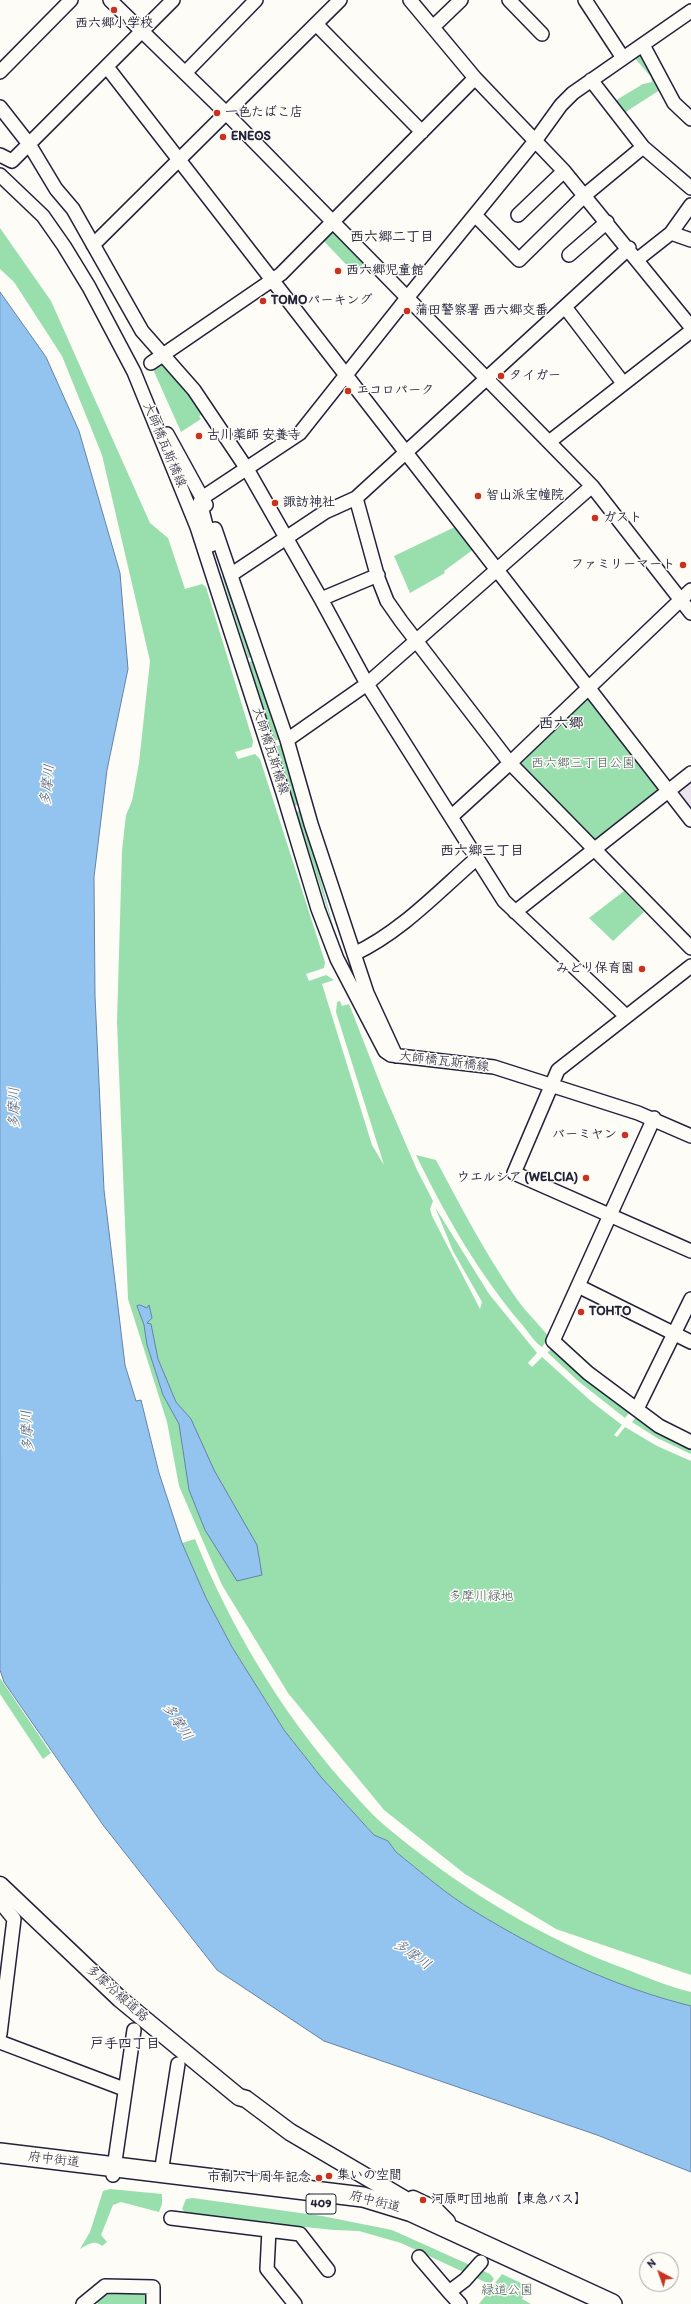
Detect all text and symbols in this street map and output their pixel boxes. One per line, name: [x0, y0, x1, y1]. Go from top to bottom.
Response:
marker: 西六郷小学校: [109, 5, 119, 15]
place label: 西六郷小学校: [75, 16, 153, 32]
place label: 一色たばこ店: [225, 105, 303, 121]
marker: 一色たばこ店: [212, 108, 222, 118]
place label: ENEOS: [231, 129, 271, 145]
marker: ENEOS: [218, 132, 228, 142]
district label: 西六郷二丁目: [350, 229, 434, 245]
place label: 西六郷児童館: [346, 263, 424, 279]
marker: 西六郷児童館: [333, 266, 343, 276]
place label: TOMOパーキング: [271, 293, 372, 309]
marker: TOMOパーキング: [258, 296, 268, 306]
place label: 蒲田警察署 西六郷交番: [415, 303, 548, 319]
marker: 蒲田警察署 西六郷交番: [402, 306, 412, 316]
place label: タイガー: [509, 368, 561, 384]
marker: タイガー: [496, 371, 506, 381]
place label: エコロパーク: [356, 383, 434, 399]
marker: エコロパーク: [343, 386, 353, 396]
street label: 大師橋瓦斯橋線: [139, 400, 189, 490]
place label: 古川薬師 安養寺: [207, 428, 301, 444]
marker: 古川薬師 安養寺: [194, 431, 204, 441]
place label: 智山派宝幢院: [486, 488, 564, 504]
marker: 智山派宝幢院: [473, 491, 483, 501]
place label: 諏訪神社: [283, 495, 335, 511]
marker: 諏訪神社: [270, 498, 280, 508]
place label: ガスト: [603, 510, 642, 526]
marker: ガスト: [590, 513, 600, 523]
place label: ファミリーマート: [571, 557, 675, 573]
marker: ファミリーマート: [678, 560, 688, 570]
street label: 大師橋瓦斯橋線: [249, 705, 291, 797]
district label: 西六郷: [539, 715, 583, 733]
park label: 西六郷三丁目公園: [531, 756, 635, 772]
water label: 多摩川: [37, 763, 59, 807]
district label: 西六郷三丁目: [440, 843, 524, 859]
place label: みどり保育園: [556, 961, 634, 977]
marker: みどり保育園: [637, 964, 647, 974]
street label: 大師橋瓦斯橋線: [398, 1049, 490, 1075]
water label: 多摩川: [6, 1087, 24, 1129]
place label: バーミヤン: [552, 1127, 617, 1143]
marker: バーミヤン: [620, 1130, 630, 1140]
place label: ウエルシア (WELCIA): [457, 1170, 578, 1186]
marker: ウエルシア (WELCIA): [581, 1173, 591, 1183]
place label: TOHTO: [589, 1304, 631, 1320]
marker: TOHTO: [576, 1307, 586, 1317]
water label: 多摩川: [19, 1410, 37, 1452]
park label: 多摩川緑地: [449, 1589, 513, 1605]
water label: 多摩川: [158, 1700, 196, 1744]
water label: 多摩川: [390, 1936, 434, 1974]
street label: 多摩沿線道路: [83, 1962, 151, 2026]
district label: 戸手四丁目: [90, 2036, 160, 2052]
street label: 府中街道: [27, 2149, 81, 2171]
place label: 集いの空間: [337, 2168, 402, 2184]
place label: 市制六十周年記念: [207, 2170, 311, 2186]
marker: 集いの空間: [324, 2171, 334, 2181]
marker: 市制六十周年記念: [314, 2173, 324, 2183]
street label: 府中街道: [348, 2188, 402, 2216]
place label: 河原町団地前【東急バス】: [431, 2192, 587, 2208]
road number: 409: [306, 2194, 336, 2214]
marker: 河原町団地前【東急バス】: [418, 2195, 428, 2205]
north arrow: [639, 2252, 679, 2292]
text: N: [644, 2256, 659, 2271]
park label: 緑道公園: [481, 2283, 533, 2299]

